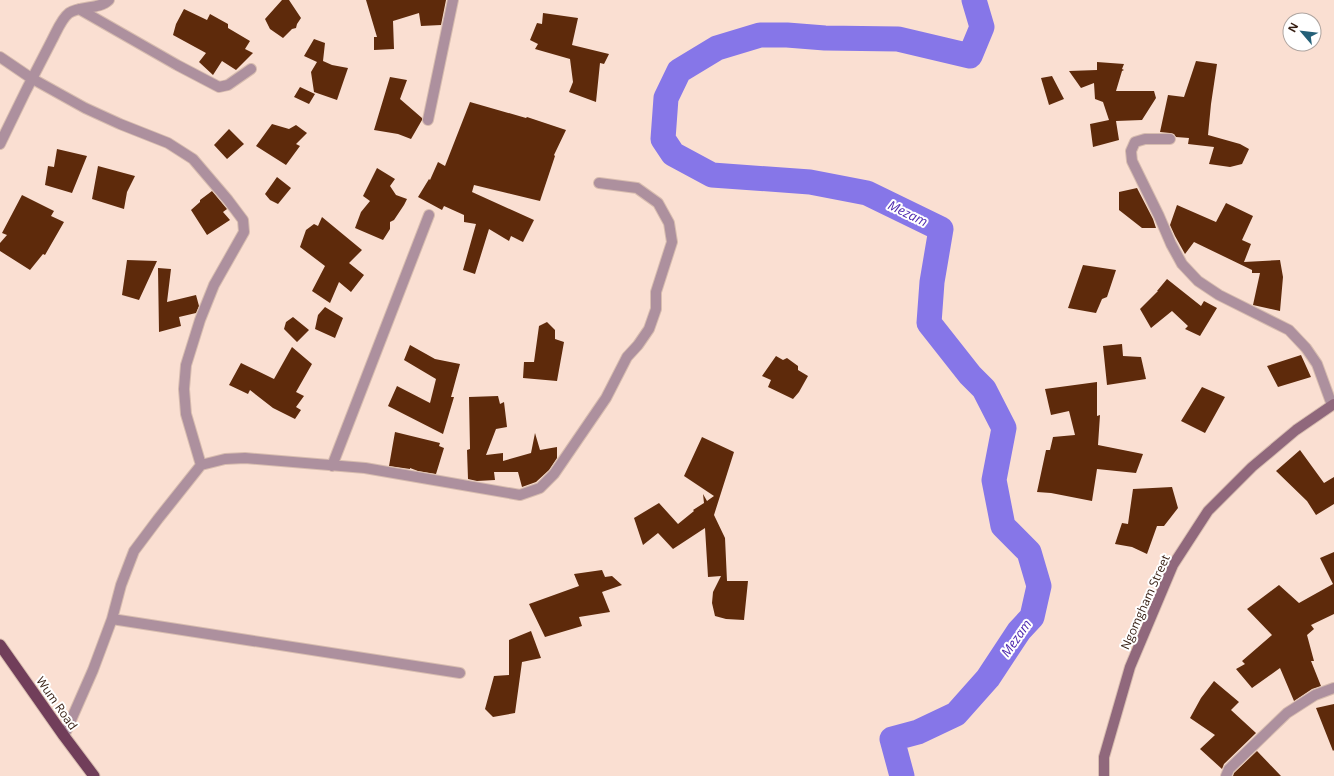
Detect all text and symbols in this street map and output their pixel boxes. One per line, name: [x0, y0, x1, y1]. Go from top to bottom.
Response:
north arrow: [1282, 12, 1322, 52]
text: N: [1284, 20, 1301, 35]
water label: Mezam: [885, 196, 931, 230]
street label: Ngomgham Street: [1116, 552, 1174, 652]
water label: Mezam: [997, 616, 1035, 660]
street label: Wum Road: [32, 673, 82, 733]

